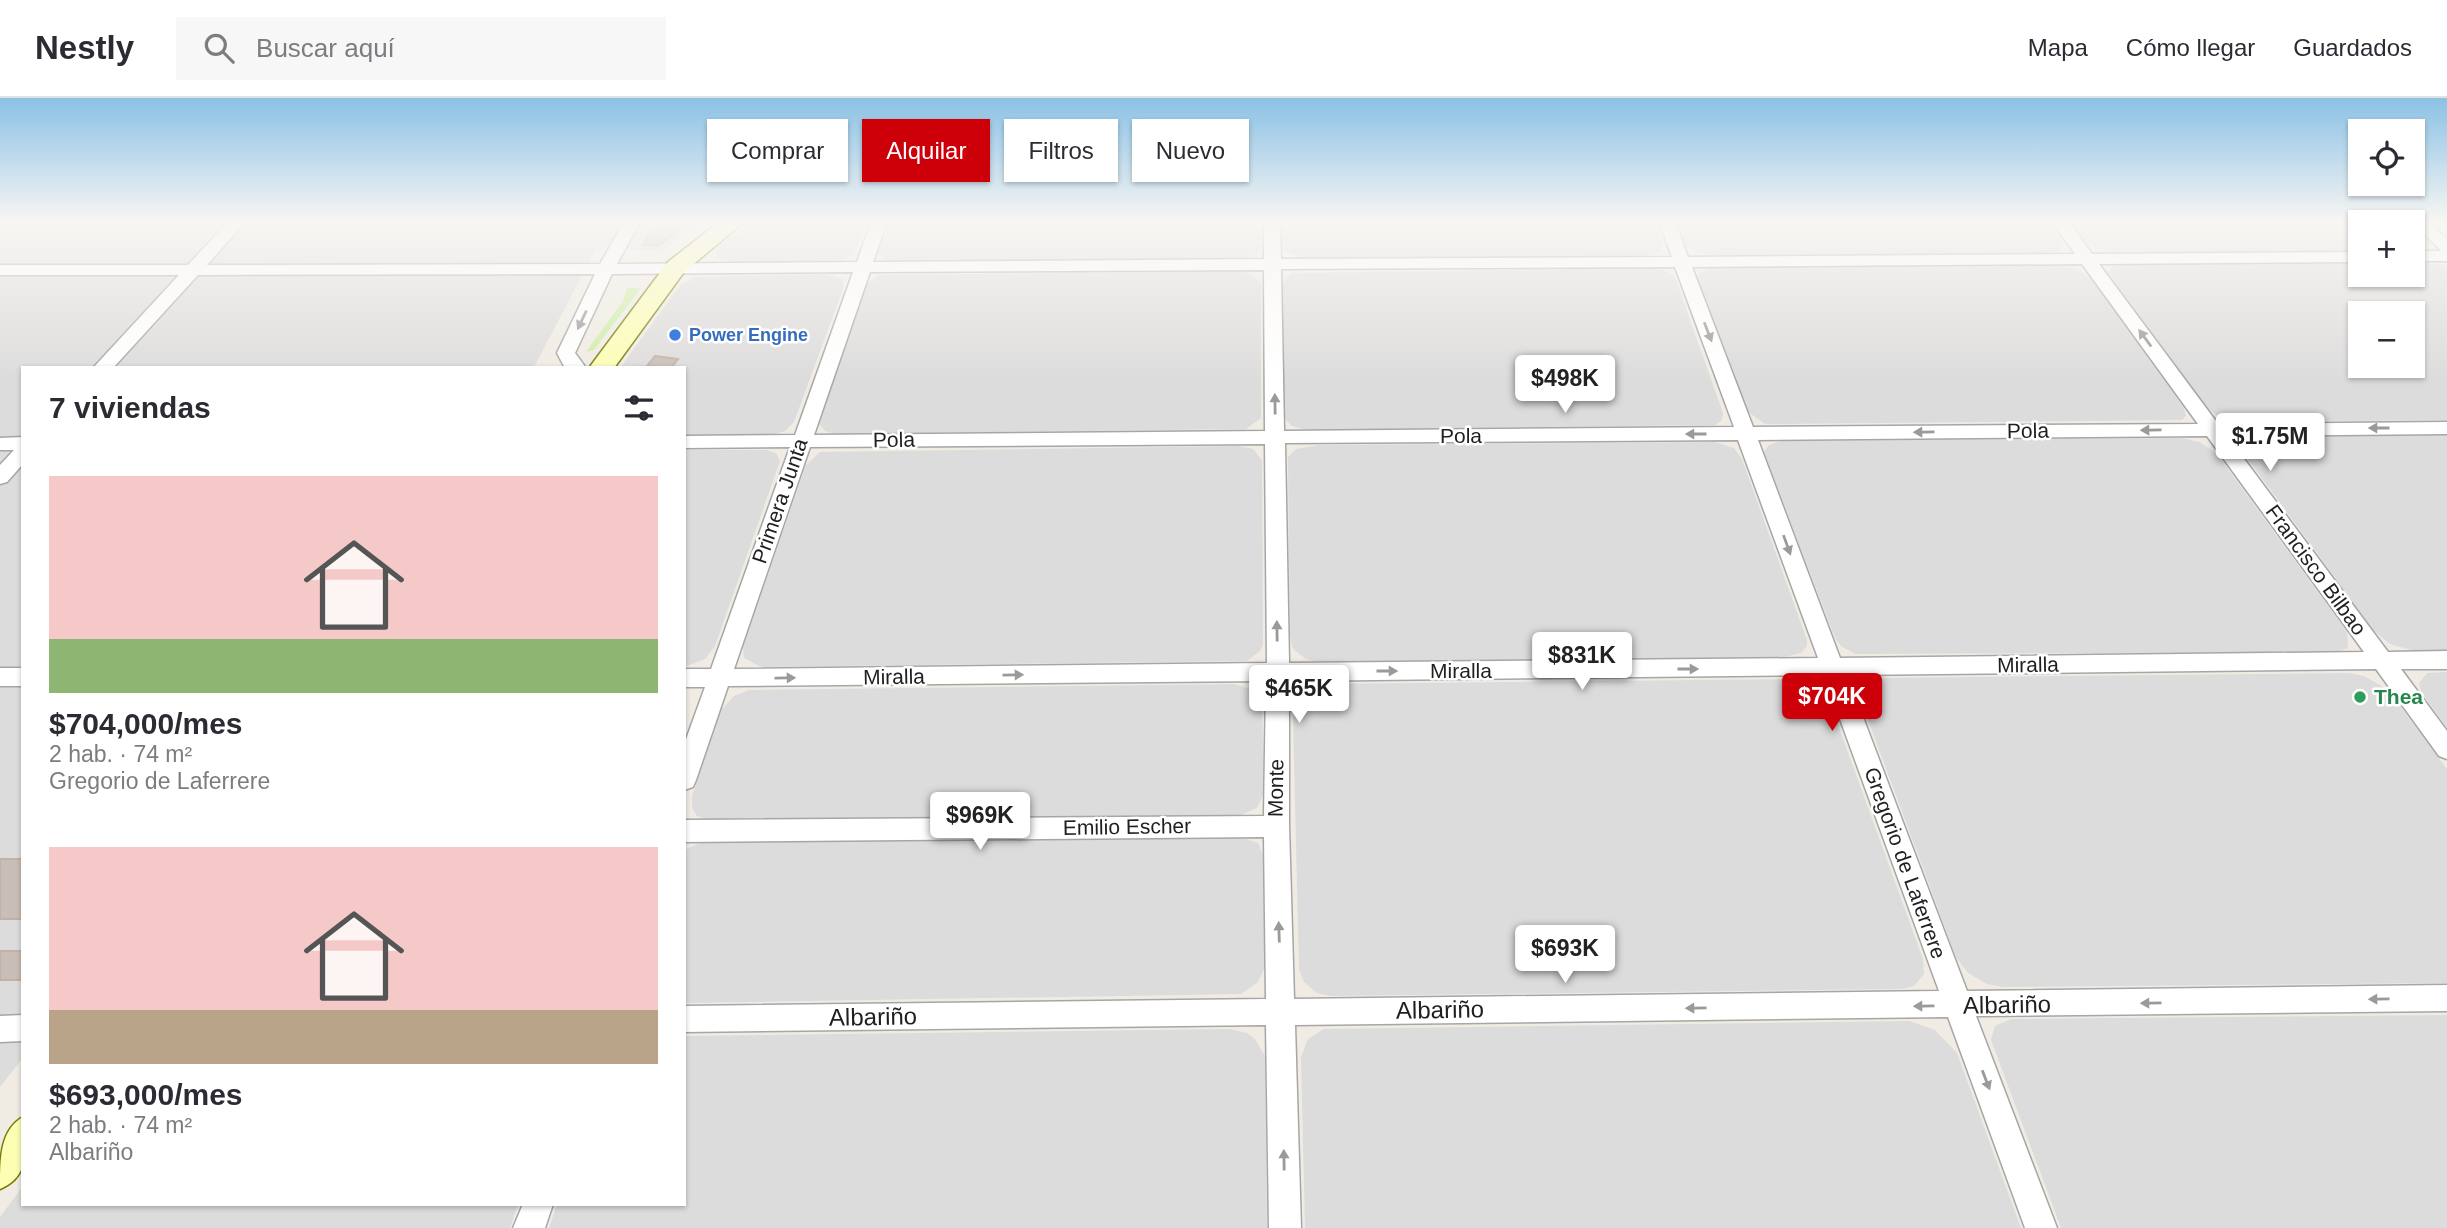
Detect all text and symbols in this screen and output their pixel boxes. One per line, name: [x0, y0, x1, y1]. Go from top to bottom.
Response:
search box: [176, 17, 666, 80]
text: Nestly: [35, 29, 134, 66]
icon: search: [200, 29, 238, 67]
text: Buscar aquí: [256, 33, 395, 63]
text: Mapa: [2028, 34, 2088, 61]
text: Cómo llegar: [2126, 34, 2255, 61]
text: Guardados: [2293, 34, 2412, 61]
chip: Comprar: [707, 119, 848, 182]
chip: Alquilar: [862, 119, 990, 182]
chip: Filtros: [1004, 119, 1118, 182]
chip: Nuevo: [1132, 119, 1249, 182]
map controls: [2348, 119, 2425, 378]
button: locate: [2348, 119, 2425, 196]
button: +: [2348, 210, 2425, 287]
button: −: [2348, 301, 2425, 378]
one-way arrow: [576, 310, 588, 330]
one-way arrow: [1703, 322, 1714, 343]
place label: Power Engine: [689, 325, 808, 345]
marker: Power Engine: [667, 327, 683, 343]
one-way arrow: [2139, 329, 2153, 347]
pin: $498K: [1516, 356, 1614, 415]
text: $498K: [1531, 365, 1599, 391]
icon: filters: [620, 389, 658, 427]
text: 7 viviendas: [49, 391, 211, 424]
one-way arrow: [1269, 393, 1280, 415]
pin: $1.75M: [2213, 414, 2327, 473]
street label: Pola: [2007, 419, 2050, 442]
one-way arrow: [2368, 422, 2390, 434]
text: $1.75M: [2232, 423, 2308, 449]
street label: Pola: [1440, 424, 1482, 447]
one-way arrow: [2140, 424, 2162, 436]
one-way arrow: [1913, 426, 1935, 438]
street label: Pola: [873, 428, 916, 451]
one-way arrow: [1685, 428, 1707, 440]
street label: Primera Junta: [747, 435, 812, 566]
street label: Francisco Bilbao: [2261, 500, 2371, 639]
icon: home: [291, 522, 417, 648]
one-way arrow: [1782, 535, 1793, 556]
one-way arrow: [1271, 620, 1283, 642]
pin: $831K: [1533, 632, 1631, 692]
text: $831K: [1548, 642, 1616, 668]
street label: Miralla: [1997, 652, 2059, 677]
street label: Miralla: [1430, 659, 1492, 682]
one-way arrow: [1678, 663, 1700, 675]
street label: Miralla: [863, 664, 925, 689]
one-way arrow: [1377, 665, 1399, 677]
pin: $465K: [1250, 666, 1348, 725]
one-way arrow: [1002, 669, 1024, 681]
one-way arrow: [775, 672, 797, 684]
pin: $704K: [1783, 674, 1881, 733]
text: $465K: [1265, 675, 1333, 701]
text: $704K: [1798, 683, 1866, 709]
place label: Thea: [2374, 685, 2423, 708]
marker: Thea: [2352, 689, 2368, 705]
text: $704,000/mes: [49, 707, 243, 740]
text: 2 hab. · 74 m²: [49, 741, 192, 767]
street label: Monte: [1263, 759, 1288, 817]
street label: Gregorio de Laferrere: [1860, 764, 1951, 962]
text: Gregorio de Laferrere: [49, 768, 270, 794]
pin: $969K: [931, 792, 1029, 852]
text: $969K: [946, 802, 1014, 828]
street label: Emilio Escher: [1063, 814, 1191, 839]
icon: home: [291, 893, 417, 1019]
one-way arrow: [1274, 921, 1285, 943]
pin: $693K: [1516, 926, 1614, 985]
text: $693K: [1531, 935, 1599, 961]
street label: Albariño: [1963, 990, 2051, 1019]
one-way arrow: [2368, 993, 2390, 1005]
street label: Albariño: [1396, 995, 1484, 1024]
one-way arrow: [2140, 997, 2162, 1008]
one-way arrow: [1913, 1000, 1935, 1012]
street label: Albariño: [829, 1002, 917, 1031]
one-way arrow: [1685, 1002, 1707, 1014]
one-way arrow: [1980, 1070, 1991, 1091]
text: $693,000/mes: [49, 1078, 243, 1111]
text: 2 hab. · 74 m²: [49, 1112, 192, 1138]
text: Albariño: [49, 1139, 133, 1165]
one-way arrow: [1278, 1149, 1290, 1171]

